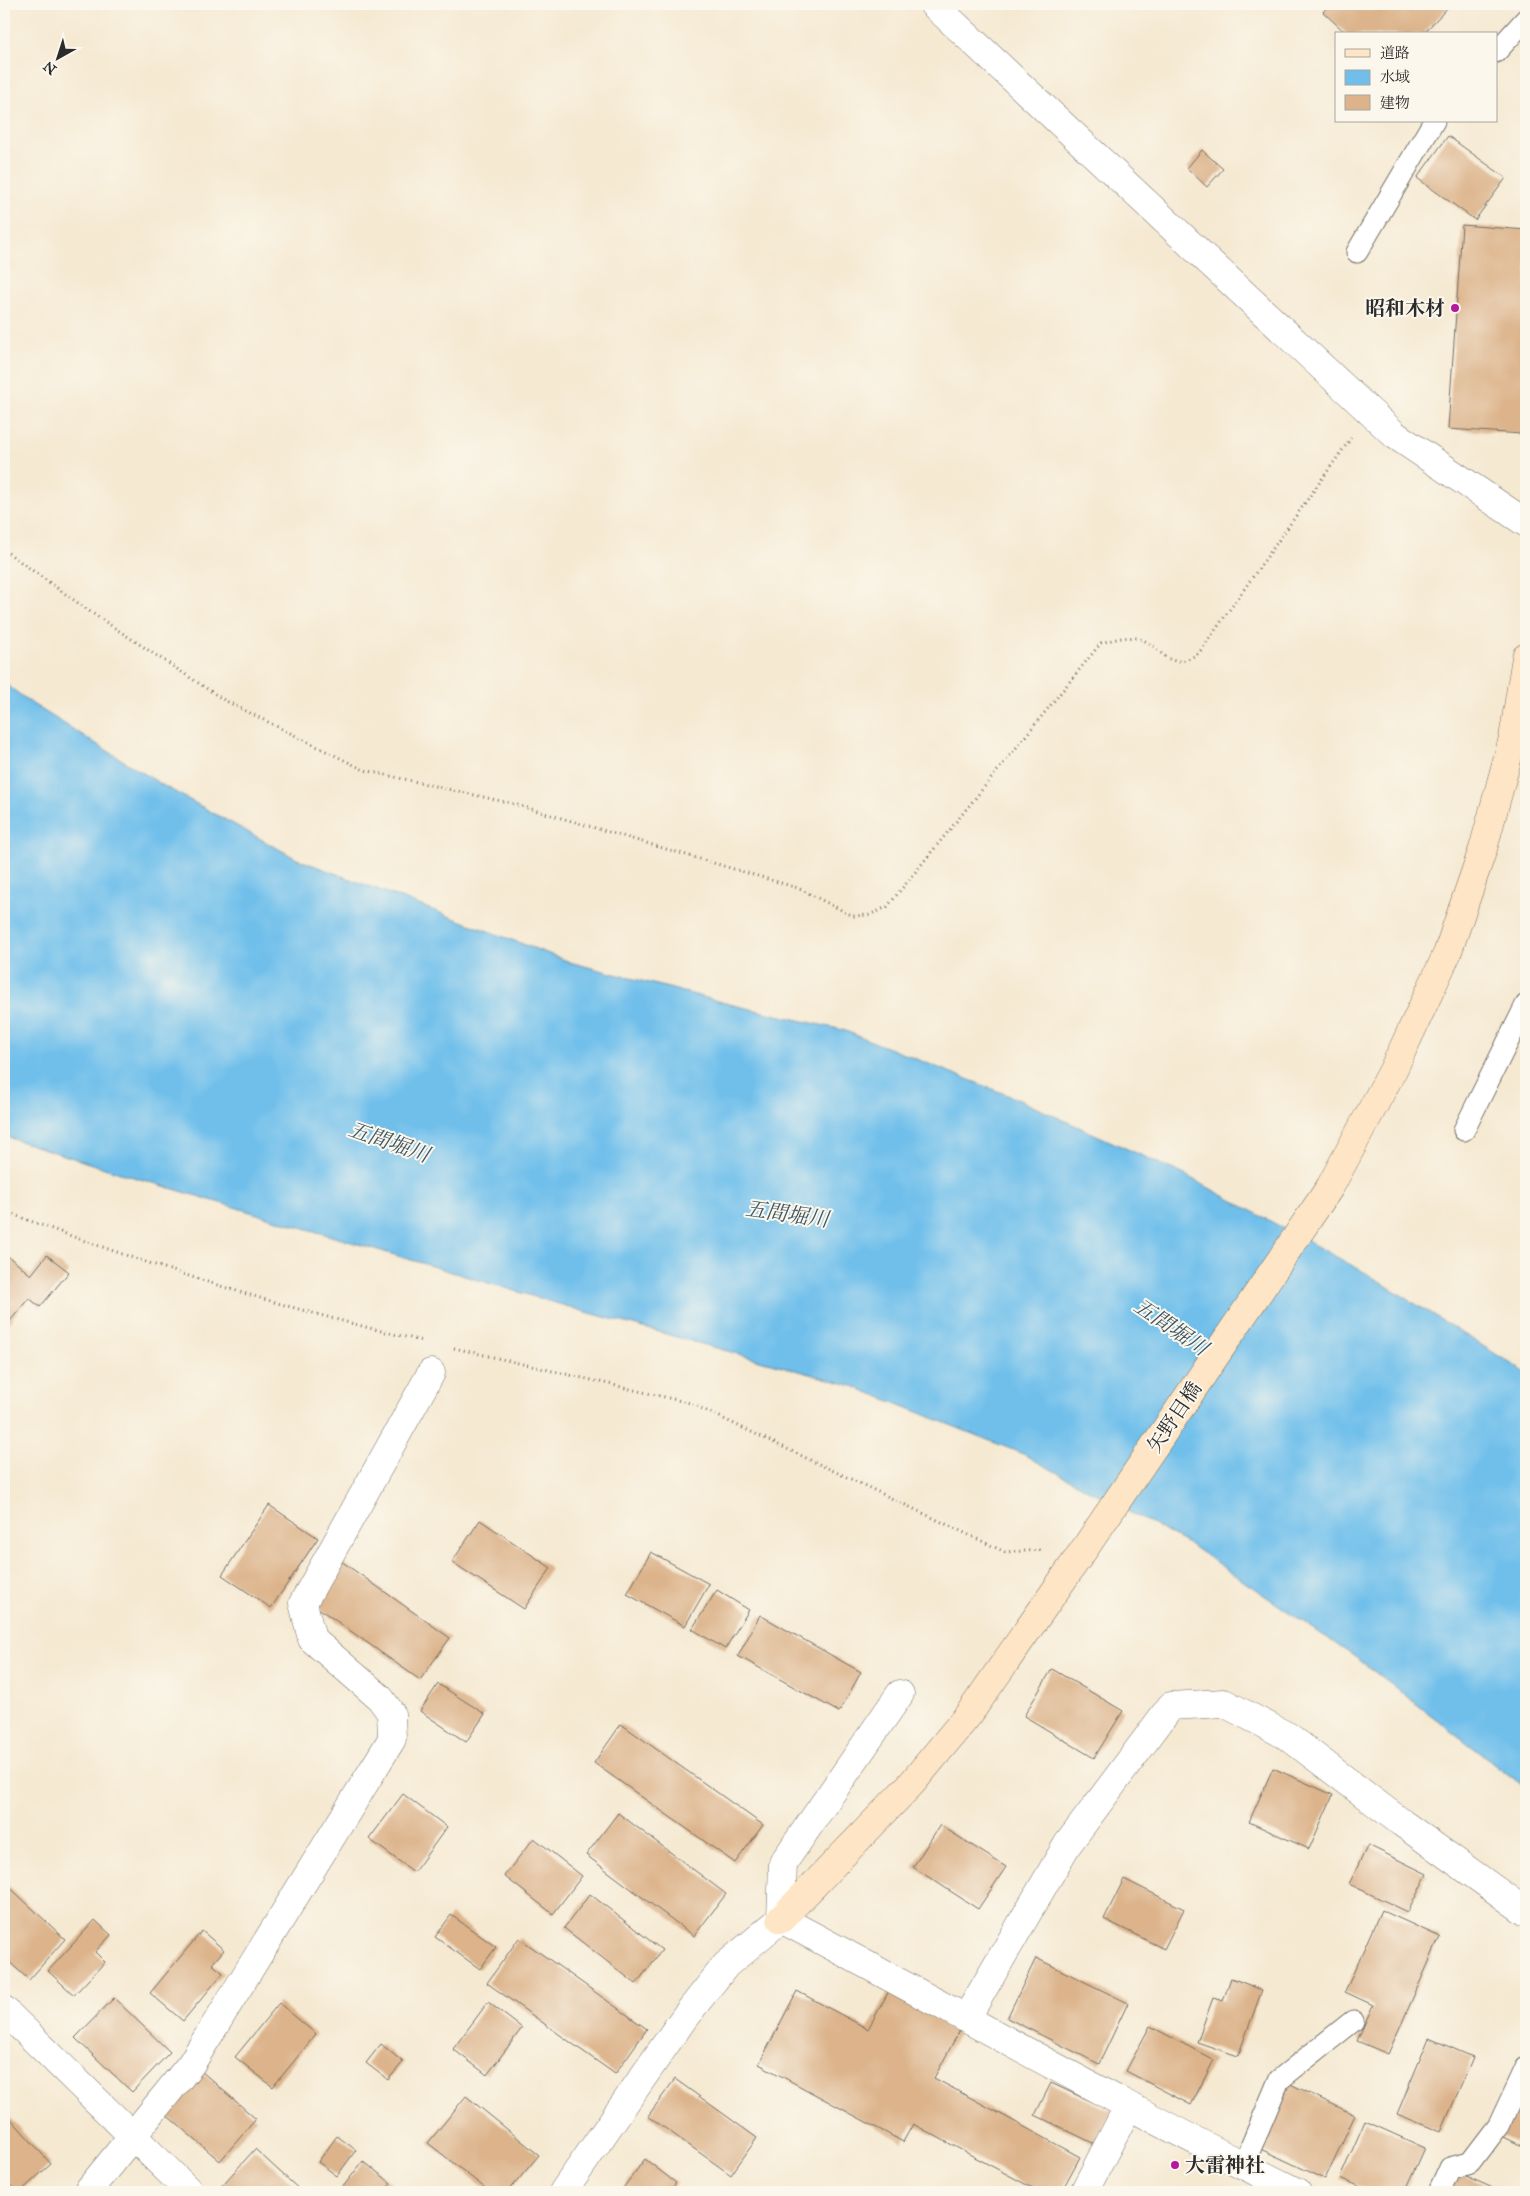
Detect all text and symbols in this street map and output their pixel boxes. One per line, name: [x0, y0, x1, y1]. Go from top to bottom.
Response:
north arrow: [32, 32, 82, 82]
legend: [1335, 32, 1498, 122]
text: 道路: [1380, 44, 1410, 62]
text: N: [40, 57, 60, 78]
text: 水域: [1380, 68, 1410, 86]
text: 建物: [1380, 94, 1410, 112]
place label: 昭和木材: [1365, 296, 1445, 320]
marker: 昭和木材: [1449, 302, 1461, 314]
water label: 五間堀川: [345, 1116, 435, 1169]
water label: 五間堀川: [744, 1195, 832, 1233]
water label: 五間堀川: [1129, 1293, 1215, 1362]
street label: 矢野目橋: [1142, 1377, 1206, 1457]
place label: 大雷神社: [1185, 2153, 1265, 2177]
marker: 大雷神社: [1169, 2159, 1181, 2171]

